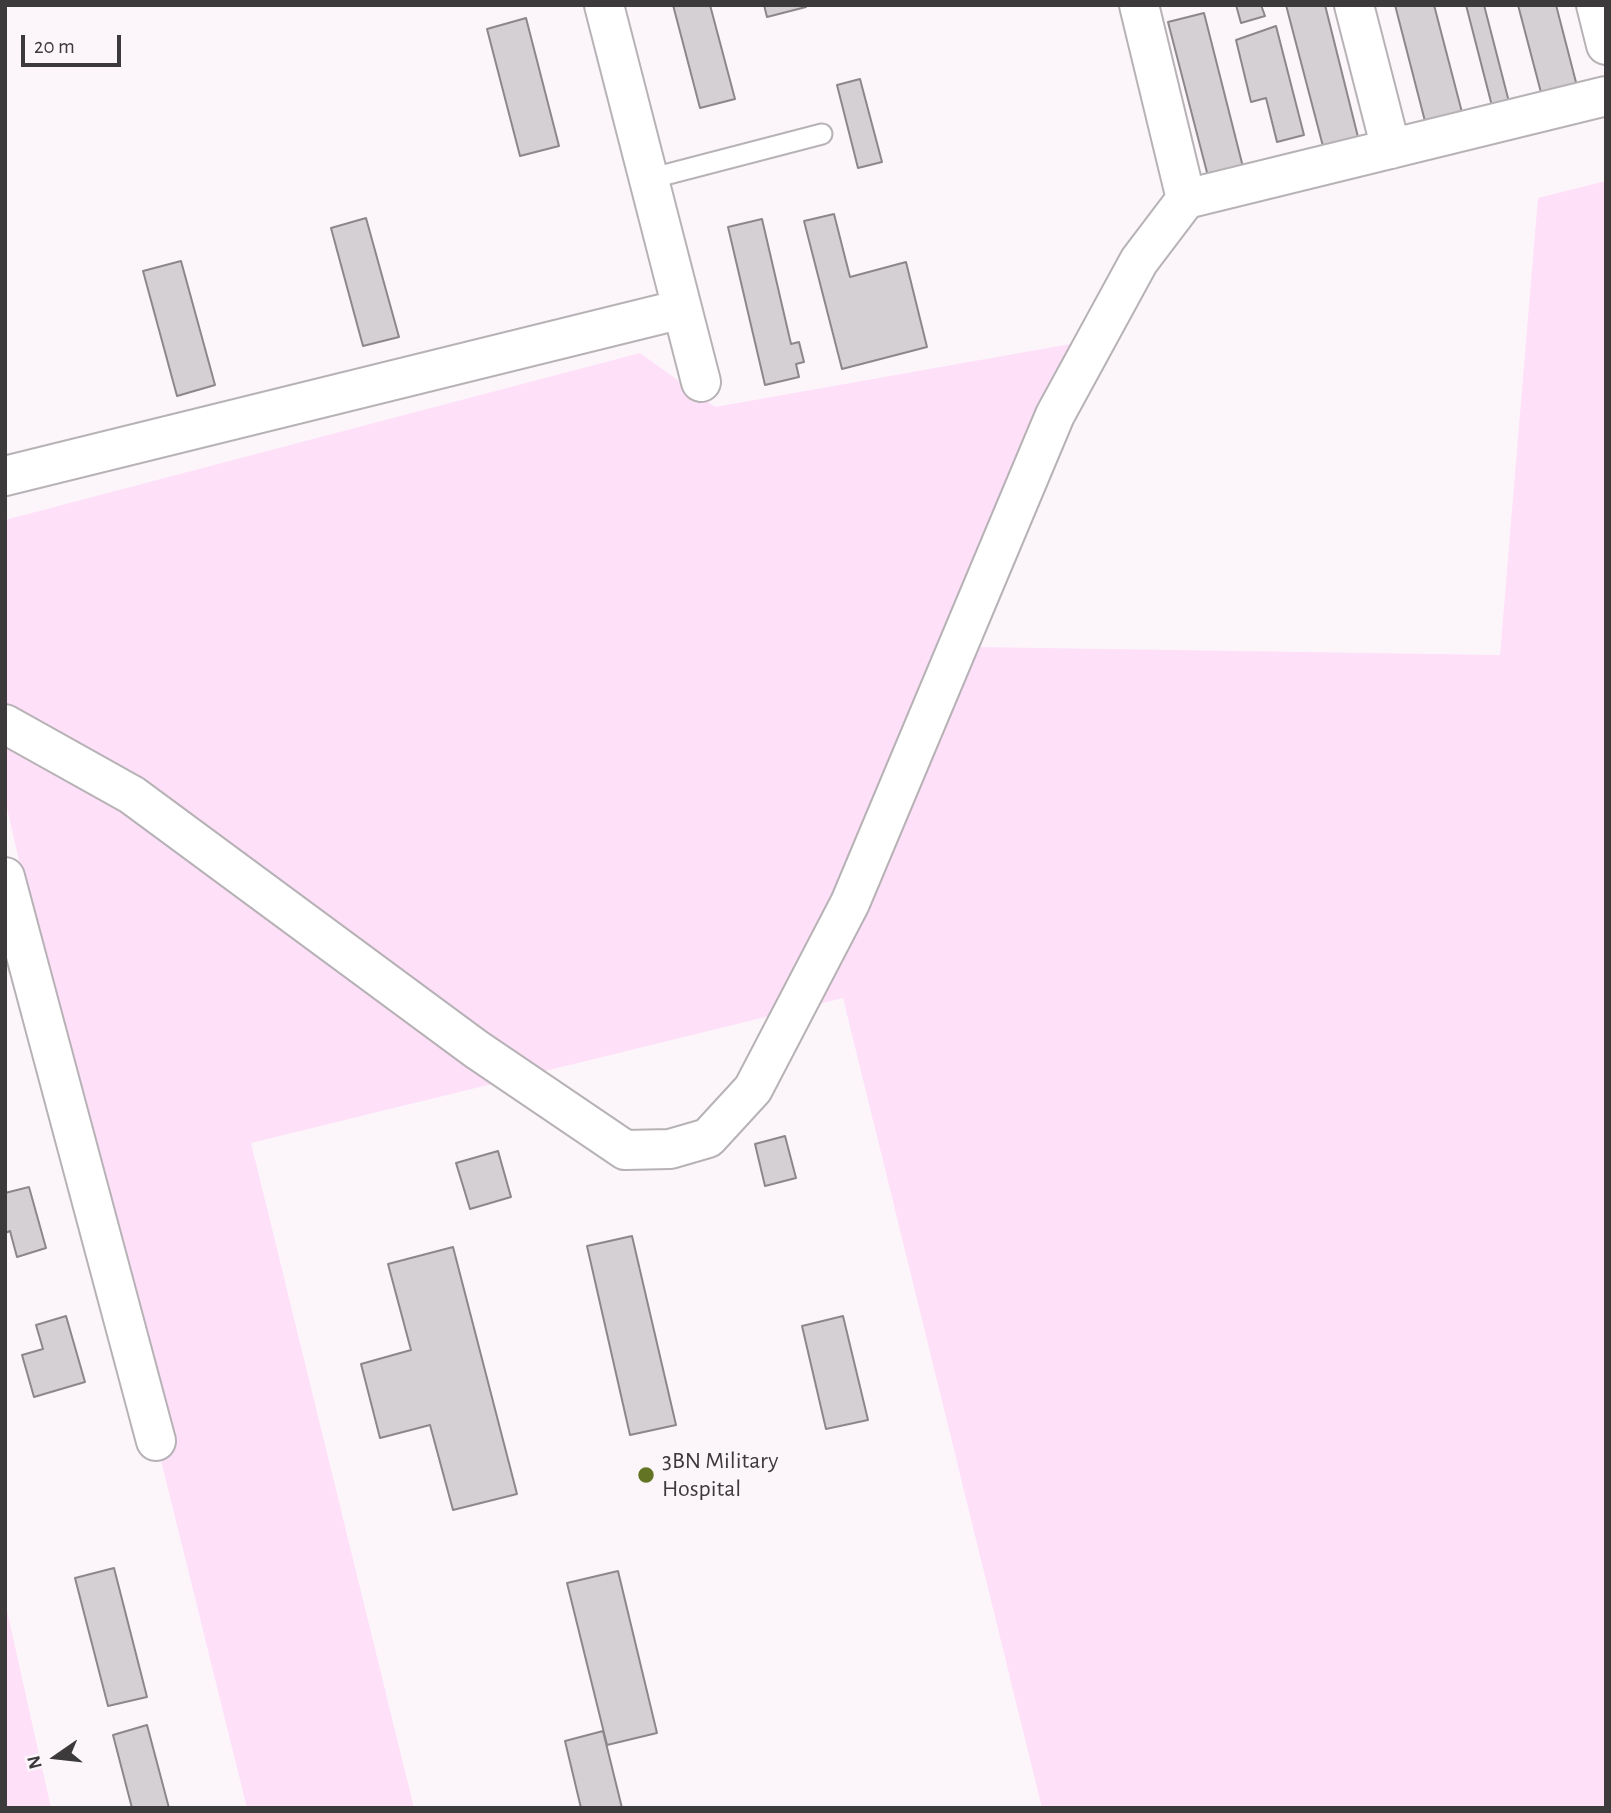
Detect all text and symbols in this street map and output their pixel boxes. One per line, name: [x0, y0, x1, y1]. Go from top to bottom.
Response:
scale bar: [24, 21, 124, 65]
text: 20 m: [34, 36, 75, 57]
place label: 3BN Military Hospital: [662, 1447, 778, 1503]
marker: 3BN Military Hospital: [636, 1465, 656, 1485]
north arrow: [21, 1722, 91, 1792]
text: N: [24, 1753, 46, 1771]

